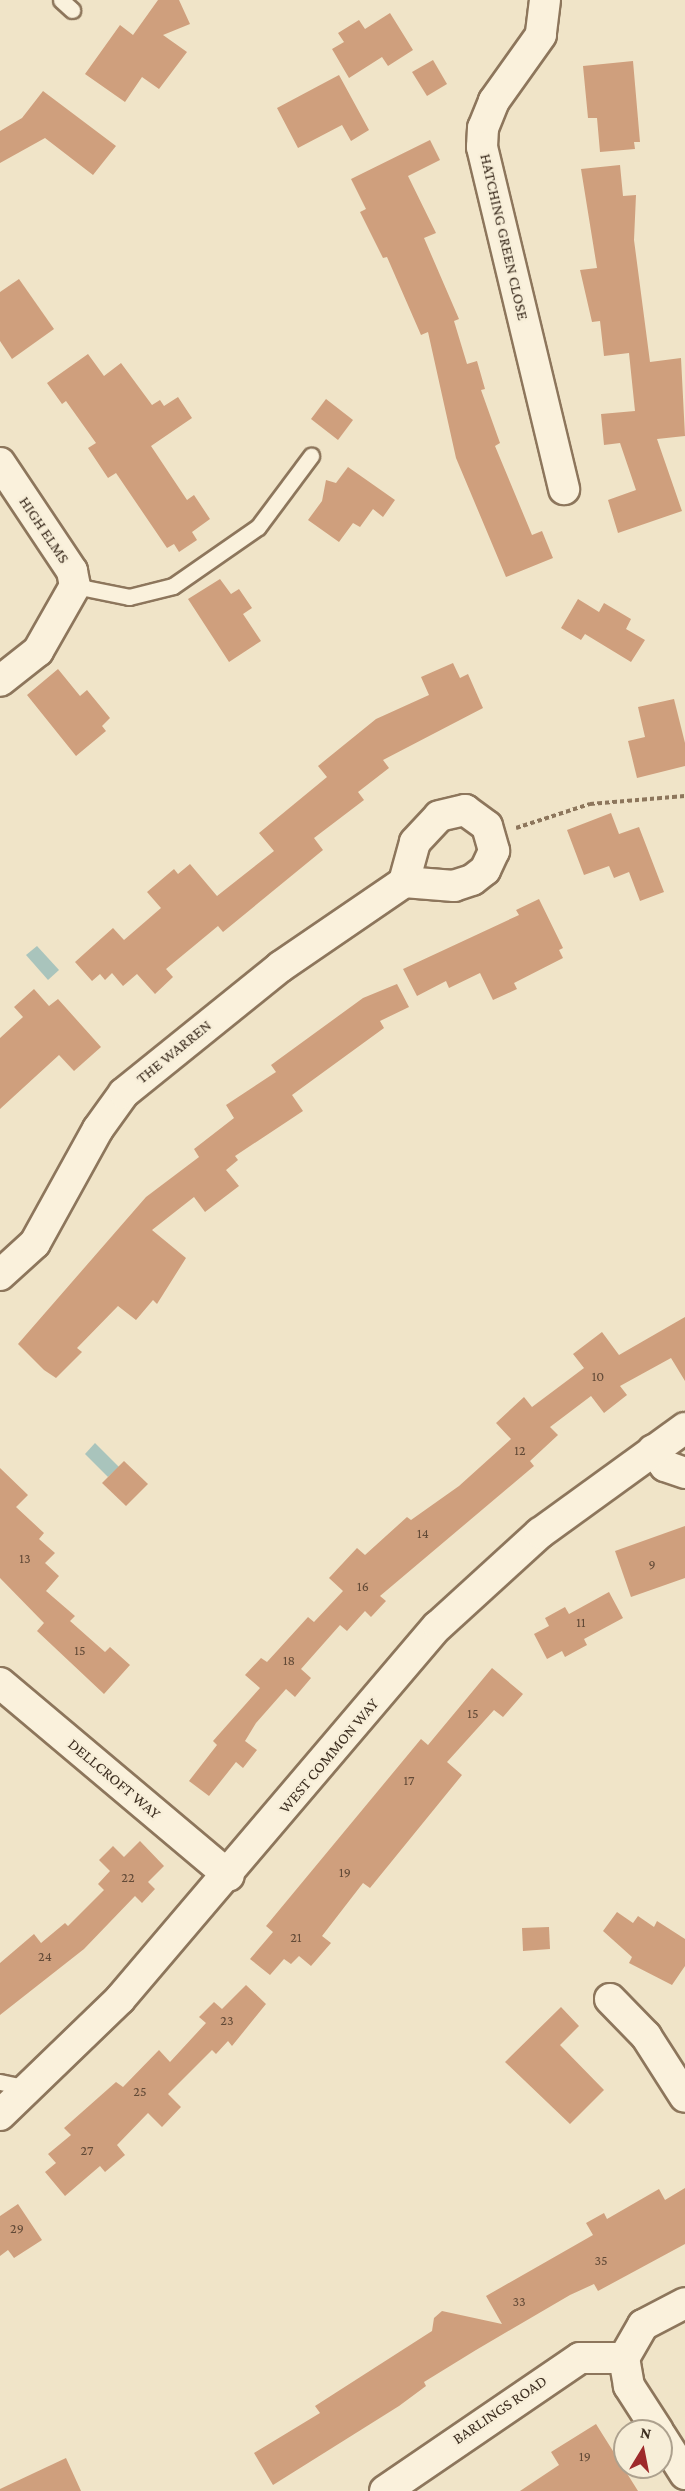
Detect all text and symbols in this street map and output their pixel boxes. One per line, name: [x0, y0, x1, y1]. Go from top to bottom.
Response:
street label: HATCHING GREEN CLOSE: [476, 152, 532, 322]
street label: HIGH ELMS: [15, 493, 73, 567]
street label: THE WARREN: [133, 1016, 215, 1088]
house number: 10: [592, 1368, 604, 1384]
house number: 12: [514, 1442, 526, 1458]
house number: 14: [417, 1525, 429, 1541]
house number: 13: [19, 1550, 31, 1566]
house number: 9: [648, 1556, 656, 1572]
house number: 16: [357, 1578, 369, 1594]
house number: 11: [576, 1614, 586, 1630]
house number: 15: [74, 1642, 86, 1658]
house number: 18: [283, 1652, 295, 1668]
street label: WEST COMMON WAY: [275, 1695, 383, 1817]
house number: 15: [467, 1705, 479, 1721]
street label: DELLCROFT WAY: [64, 1735, 164, 1823]
house number: 17: [403, 1772, 415, 1788]
house number: 19: [339, 1864, 351, 1880]
house number: 22: [121, 1869, 135, 1885]
house number: 21: [290, 1929, 302, 1945]
house number: 24: [38, 1948, 52, 1964]
house number: 23: [220, 2012, 234, 2028]
house number: 25: [133, 2083, 147, 2099]
house number: 27: [81, 2142, 93, 2158]
house number: 29: [10, 2220, 24, 2236]
house number: 35: [594, 2252, 608, 2268]
house number: 33: [512, 2293, 526, 2309]
street label: BARLINGS ROAD: [449, 2371, 551, 2449]
north arrow: [613, 2419, 673, 2479]
text: N: [639, 2423, 653, 2442]
house number: 19: [579, 2448, 591, 2464]

